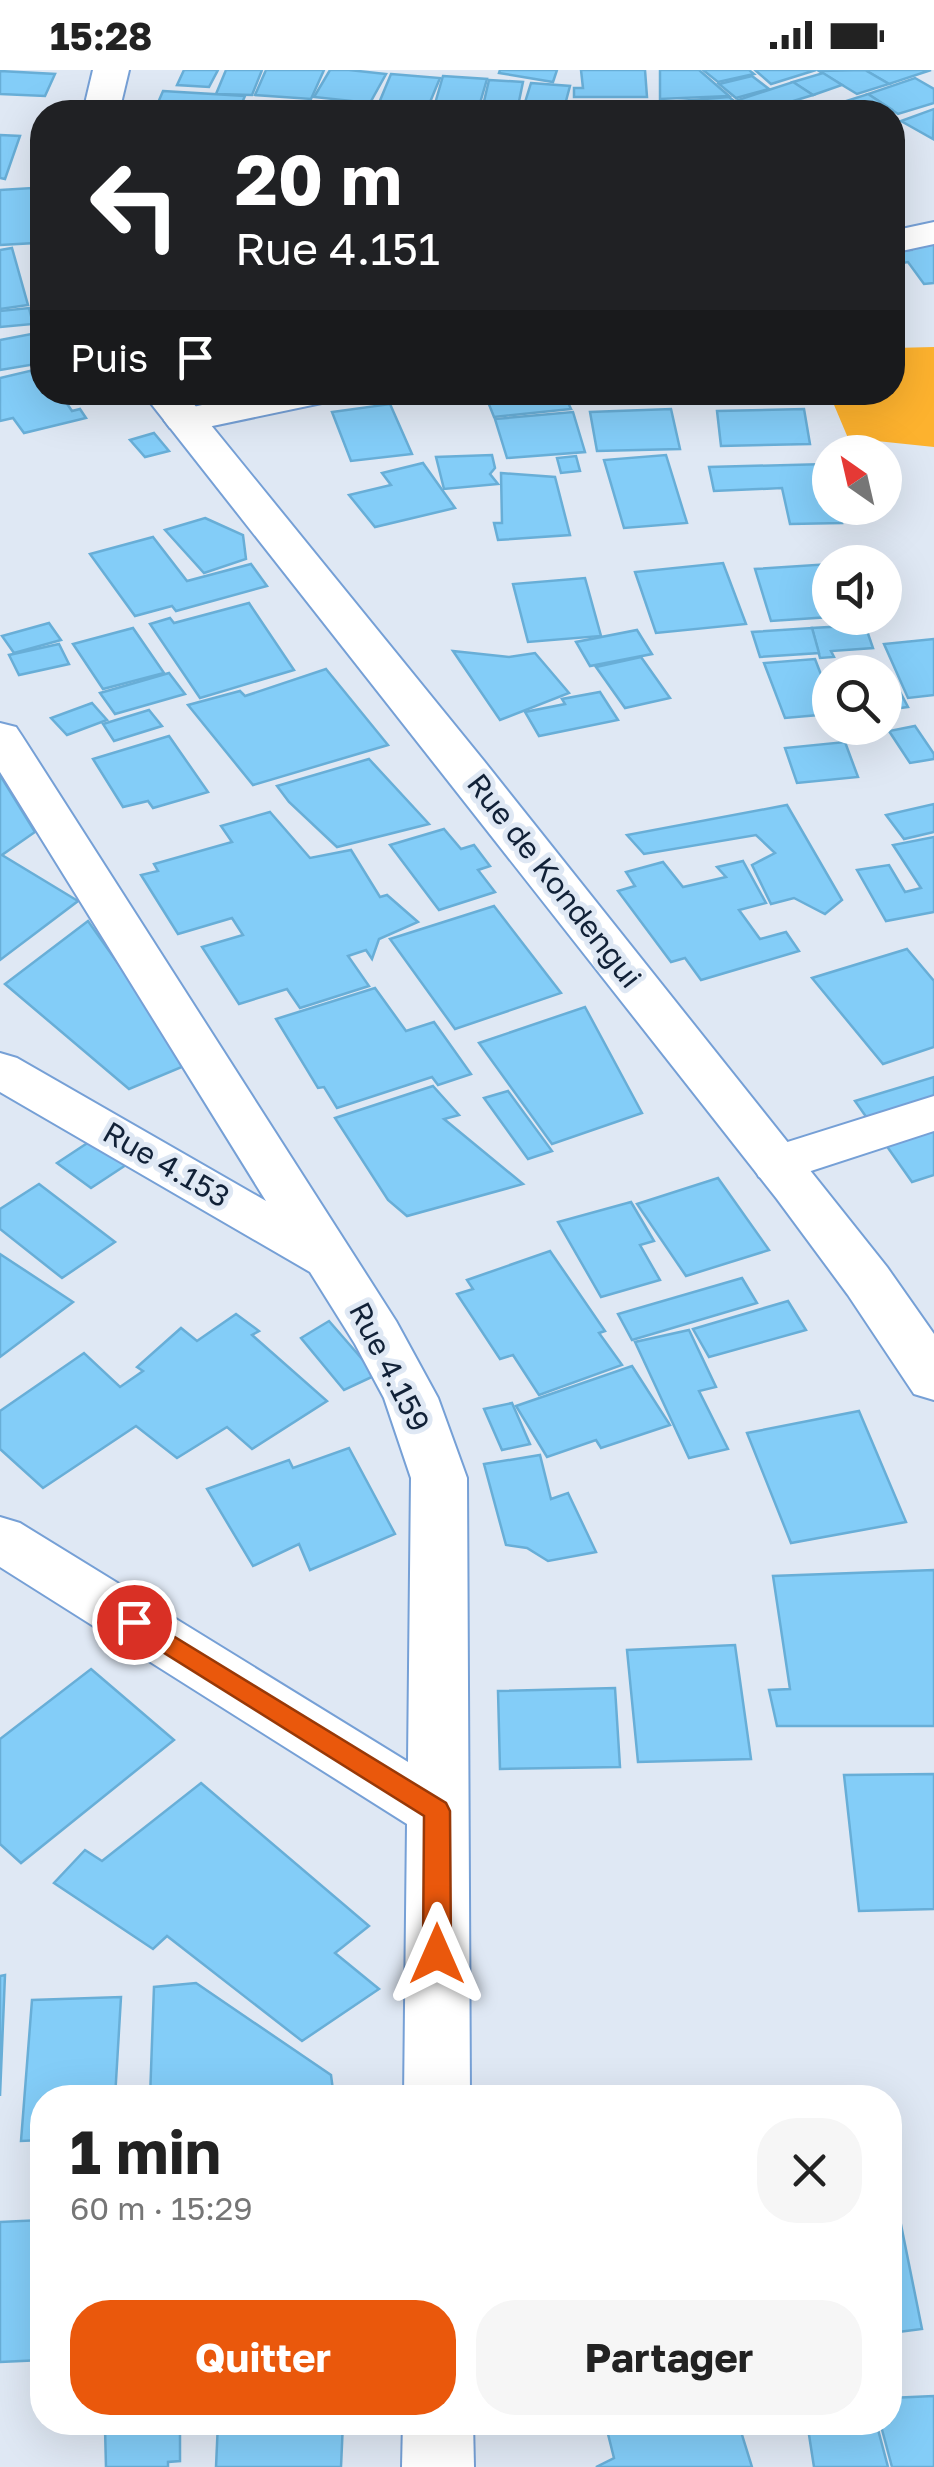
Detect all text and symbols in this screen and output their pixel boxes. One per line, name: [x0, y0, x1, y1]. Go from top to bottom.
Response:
text: 15:28: [50, 13, 152, 58]
text: 20 m: [235, 136, 402, 220]
icon: left: [70, 140, 200, 270]
text: Rue 4.151: [235, 221, 440, 275]
icon: arrive: [168, 330, 223, 385]
text: Puis: [70, 335, 148, 380]
north arrow: [812, 435, 902, 525]
map controls: [812, 435, 902, 745]
button: sound: [812, 545, 902, 635]
button: search: [812, 655, 902, 745]
street label: Rue de Kondengui: [460, 766, 650, 995]
street label: Rue 4.153: [97, 1114, 236, 1215]
street label: Rue 4.159: [342, 1296, 438, 1437]
pin: [92, 1580, 177, 1665]
icon: arrive: [107, 1595, 162, 1650]
position arrow: [385, 1902, 489, 2006]
text: 1 min: [70, 2115, 221, 2187]
button: close: [757, 2118, 862, 2223]
text: 60 m · 15:29: [70, 2189, 253, 2227]
button: Quitter: [70, 2300, 456, 2415]
button: Partager: [476, 2300, 862, 2415]

